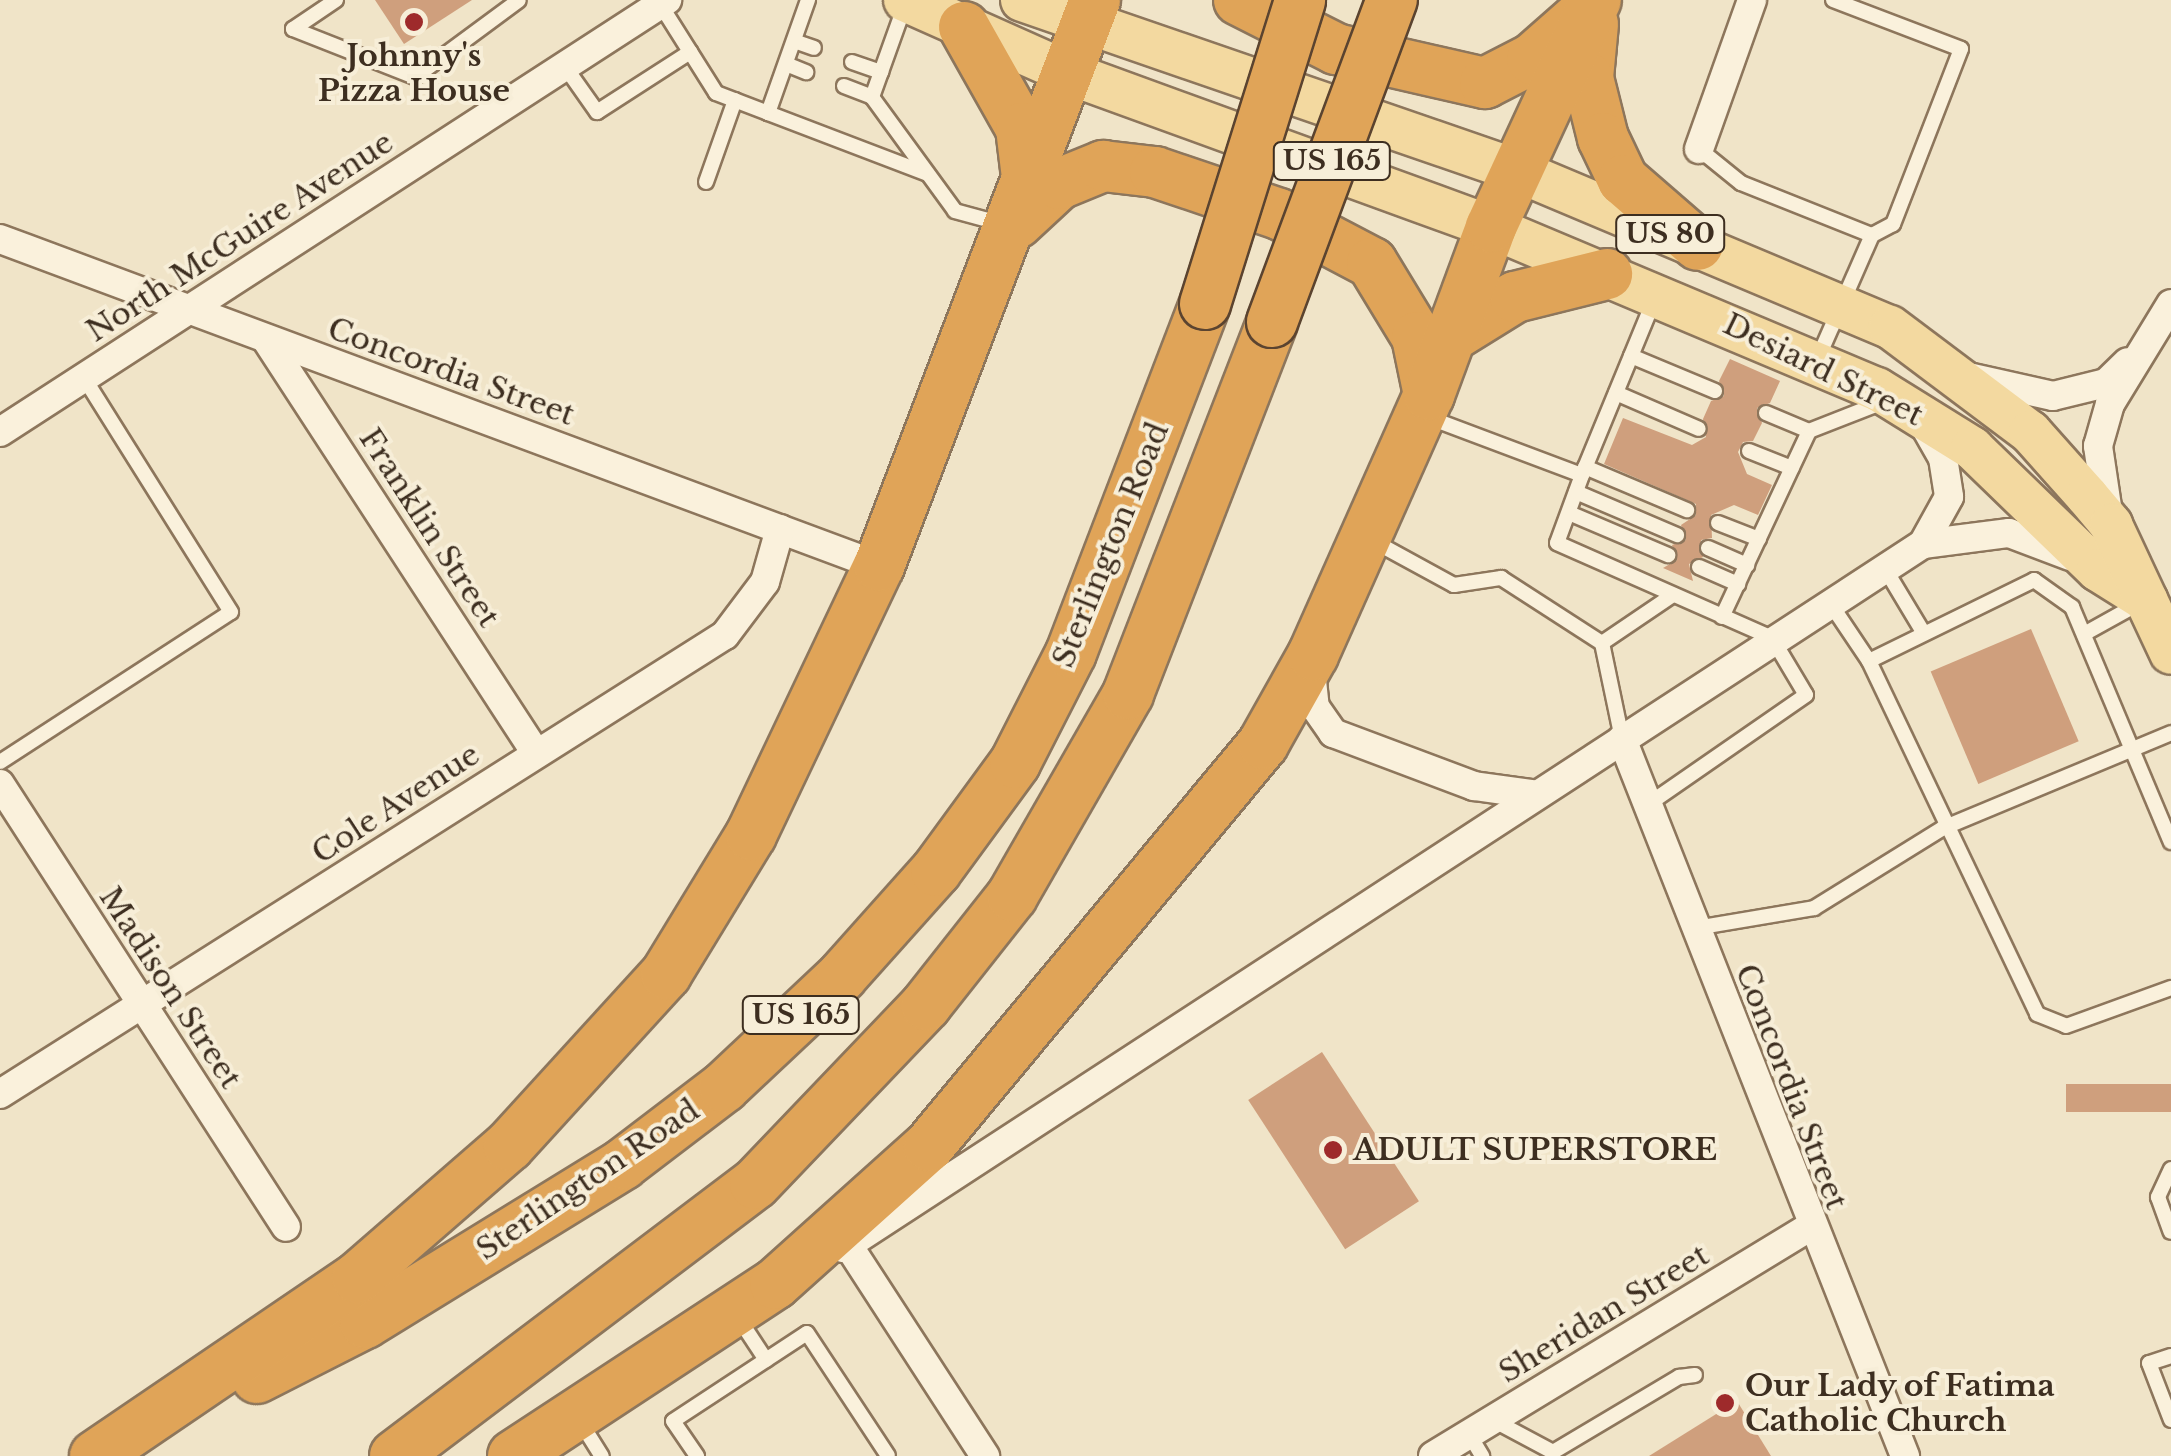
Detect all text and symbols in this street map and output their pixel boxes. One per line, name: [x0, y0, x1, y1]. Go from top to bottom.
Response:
marker: Johnny's Pizza House: [403, 11, 425, 33]
place label: Johnny's Pizza House: [318, 38, 510, 108]
street label: North McGuire Avenue: [80, 124, 400, 350]
road number: US 165: [1272, 138, 1392, 184]
road number: US 80: [1615, 211, 1725, 257]
street label: Desiard Street: [1717, 306, 1929, 434]
street label: Concordia Street: [323, 311, 579, 433]
street label: Sterlington Road: [1045, 417, 1177, 673]
street label: Franklin Street: [351, 422, 507, 634]
street label: Cole Avenue: [305, 736, 487, 872]
street label: Madison Street: [92, 881, 248, 1095]
street label: Concordia Street: [1728, 959, 1854, 1215]
road number: US 165: [741, 992, 861, 1038]
street label: Sterlington Road: [470, 1092, 706, 1268]
place label: ADULT SUPERSTORE: [1353, 1132, 1718, 1168]
marker: ADULT SUPERSTORE: [1322, 1139, 1344, 1161]
street label: Sheridan Street: [1493, 1237, 1715, 1391]
place label: Our Lady of Fatima Catholic Church: [1745, 1368, 2056, 1438]
marker: Our Lady of Fatima Catholic Church: [1714, 1392, 1736, 1414]

